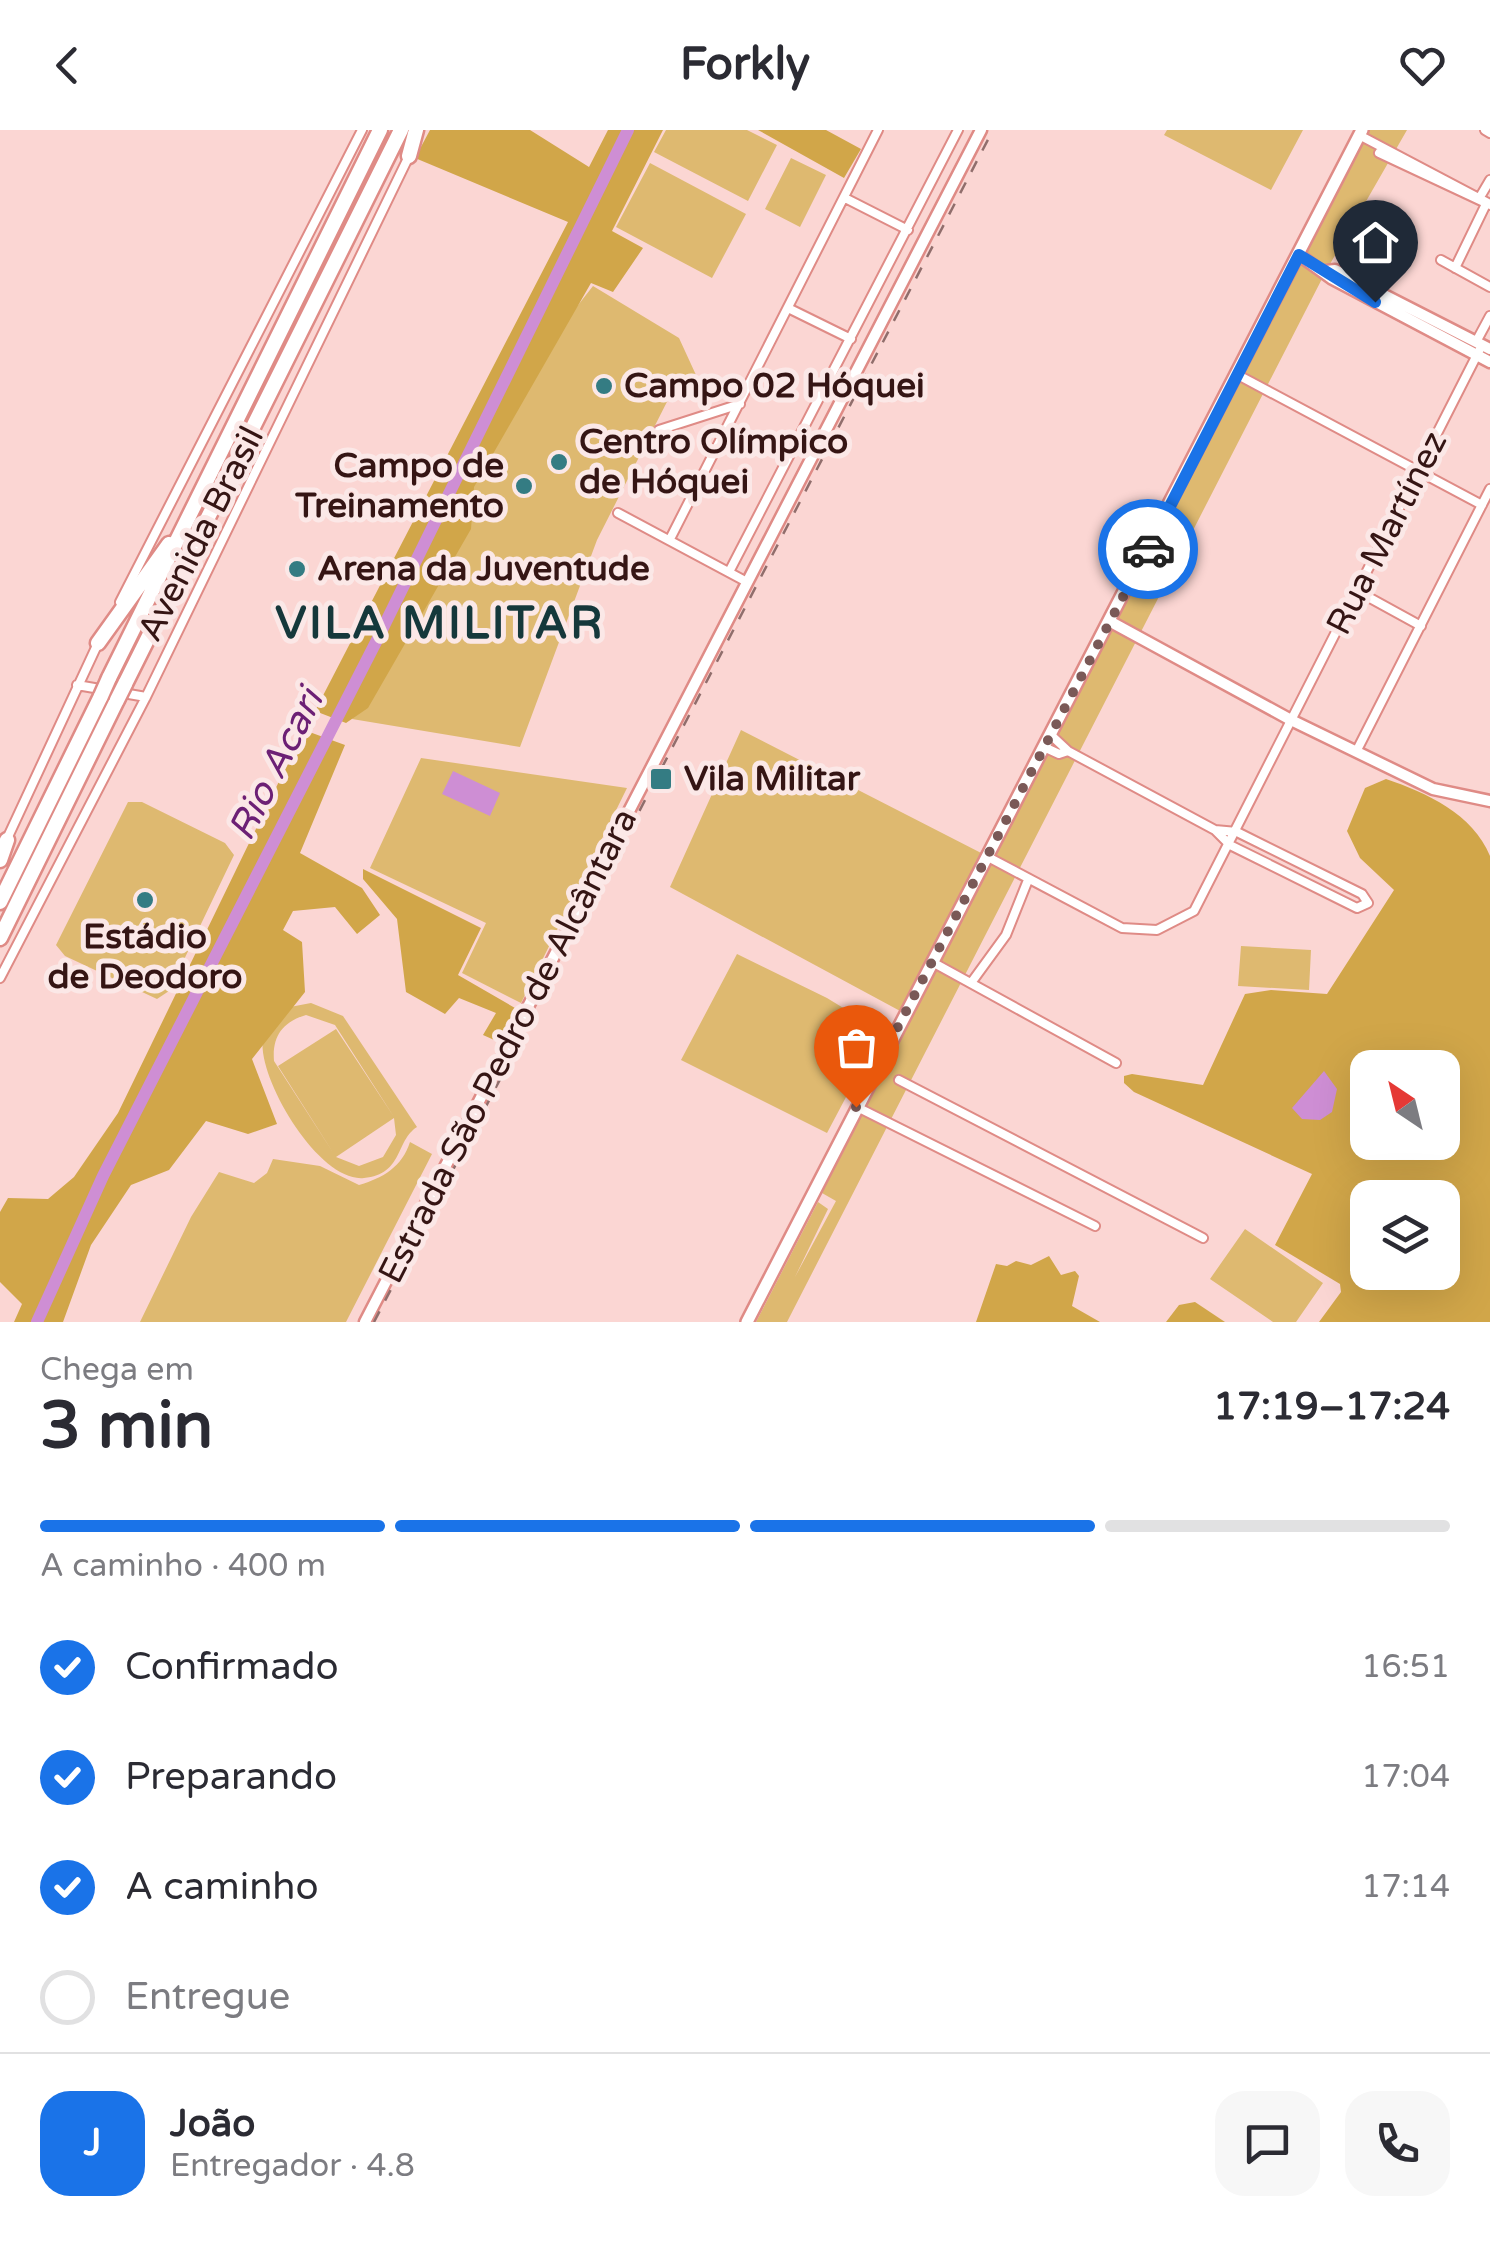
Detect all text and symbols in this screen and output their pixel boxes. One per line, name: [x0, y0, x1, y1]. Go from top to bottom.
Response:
icon: back: [40, 38, 95, 93]
text: Forkly: [680, 38, 810, 92]
icon: heart: [1395, 38, 1450, 93]
pin: [1333, 200, 1418, 303]
icon: home: [1348, 215, 1403, 270]
place label: Campo 02 Hóquei: [624, 365, 925, 407]
marker: Campo 02 Hóquei: [593, 375, 615, 397]
street label: Avenida Brasil: [129, 420, 273, 648]
place label: Centro Olímpico de Hóquei: [579, 421, 848, 503]
street label: Rua Martínez: [1318, 424, 1456, 642]
place label: Campo de Treinamento: [294, 445, 504, 527]
marker: Centro Olímpico de Hóquei: [548, 451, 570, 473]
marker: Campo de Treinamento: [513, 475, 535, 497]
courier: [1098, 499, 1198, 599]
icon: car: [1121, 522, 1176, 577]
place label: Arena da Juventude: [317, 548, 650, 590]
marker: Arena da Juventude: [286, 558, 308, 580]
district label: VILA MILITAR: [275, 597, 605, 651]
water label: Rio Acari: [218, 678, 336, 848]
place label: Vila Militar: [684, 758, 861, 800]
marker: Vila Militar: [648, 766, 674, 792]
street label: Estrada São Pedro de Alcântara: [370, 802, 646, 1290]
marker: Estádio de Deodoro: [134, 889, 156, 911]
place label: Estádio de Deodoro: [47, 916, 243, 998]
pin: [814, 1005, 899, 1108]
icon: bag: [829, 1020, 884, 1075]
north arrow: [1350, 1050, 1460, 1160]
map controls: [1350, 1050, 1460, 1290]
button: layers: [1350, 1180, 1460, 1290]
text: Chega em: [40, 1351, 194, 1389]
text: 17:19–17:24: [1213, 1384, 1450, 1430]
text: 3 min: [40, 1387, 213, 1466]
text: A caminho · 400 m: [40, 1547, 326, 1585]
icon: check: [40, 1640, 95, 1695]
text: Confirmado: [125, 1644, 339, 1690]
text: 16:51: [1361, 1648, 1450, 1686]
icon: check: [40, 1750, 95, 1805]
text: Preparando: [125, 1754, 337, 1800]
text: 17:04: [1361, 1758, 1450, 1796]
icon: check: [40, 1860, 95, 1915]
text: A caminho: [125, 1864, 319, 1910]
text: 17:14: [1361, 1868, 1450, 1906]
text: Entregue: [125, 1974, 290, 2020]
button: chat: [1215, 2091, 1320, 2196]
button: phone: [1345, 2091, 1450, 2196]
text: João: [170, 2101, 255, 2147]
text: J: [84, 2120, 101, 2166]
text: Entregador · 4.8: [170, 2147, 415, 2185]

